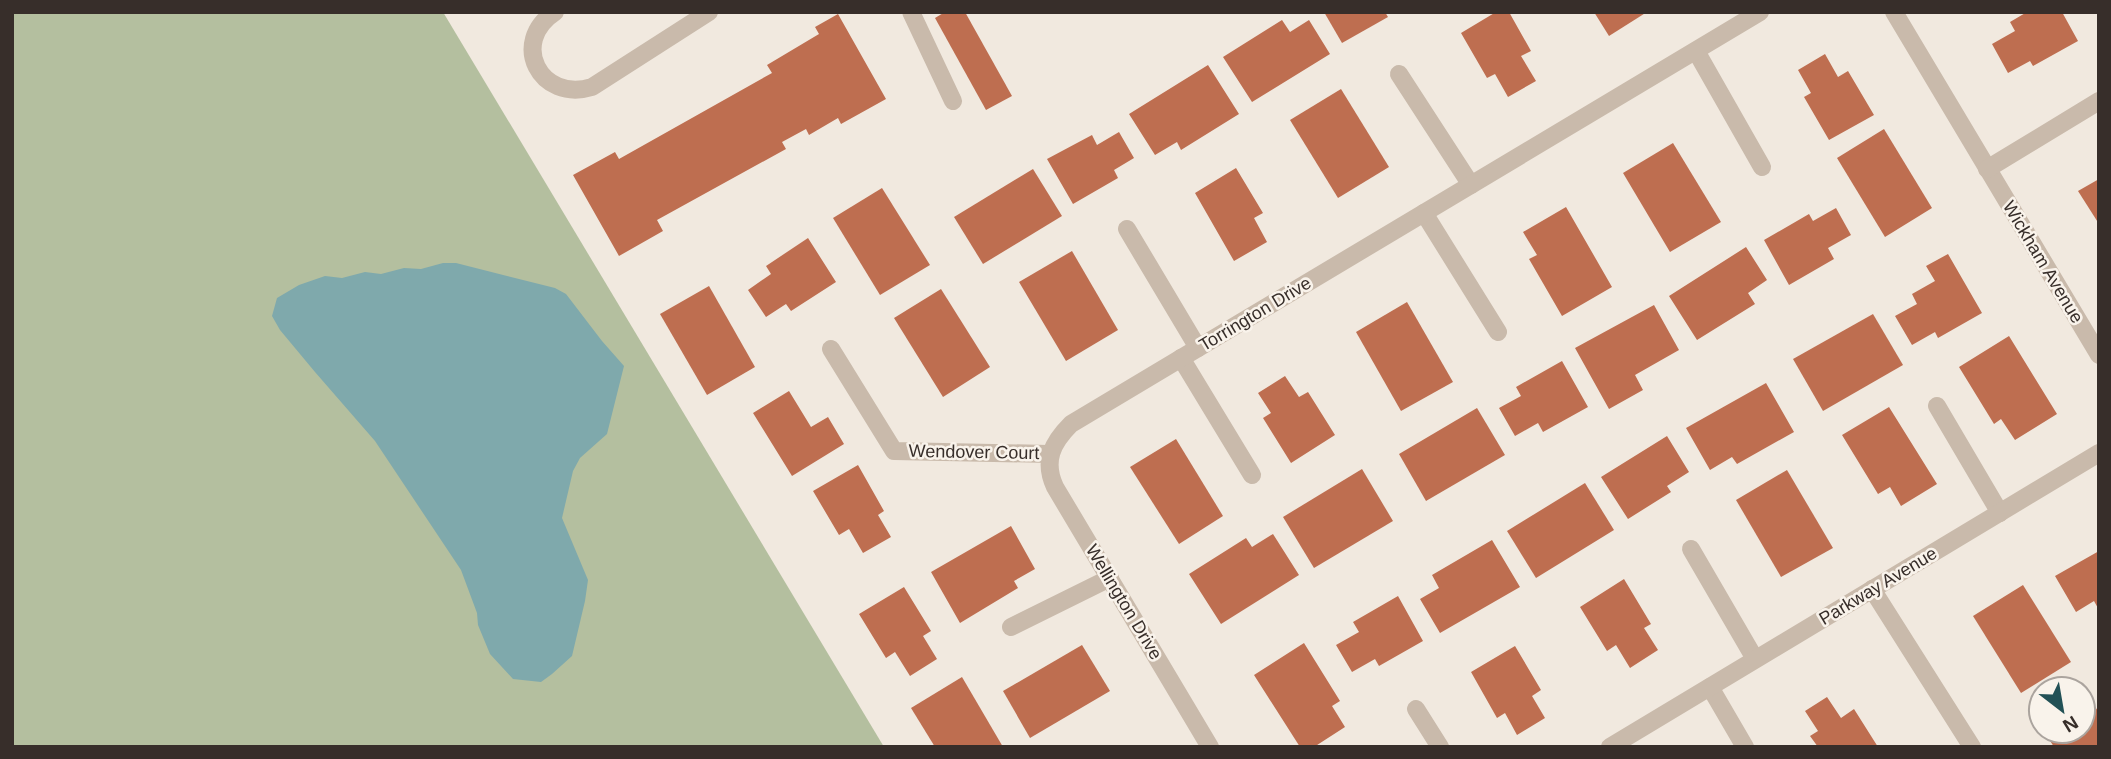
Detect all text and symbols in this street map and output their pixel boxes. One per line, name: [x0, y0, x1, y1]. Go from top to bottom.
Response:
street label: Wickham Avenue: [1999, 197, 2087, 327]
street label: Torrington Drive: [1195, 273, 1315, 355]
street label: Wendover Court: [908, 441, 1040, 463]
street label: Wellington Drive: [1082, 541, 1166, 663]
street label: Parkway Avenue: [1816, 543, 1940, 629]
north arrow: [2027, 675, 2097, 745]
text: N: [2059, 712, 2082, 737]

